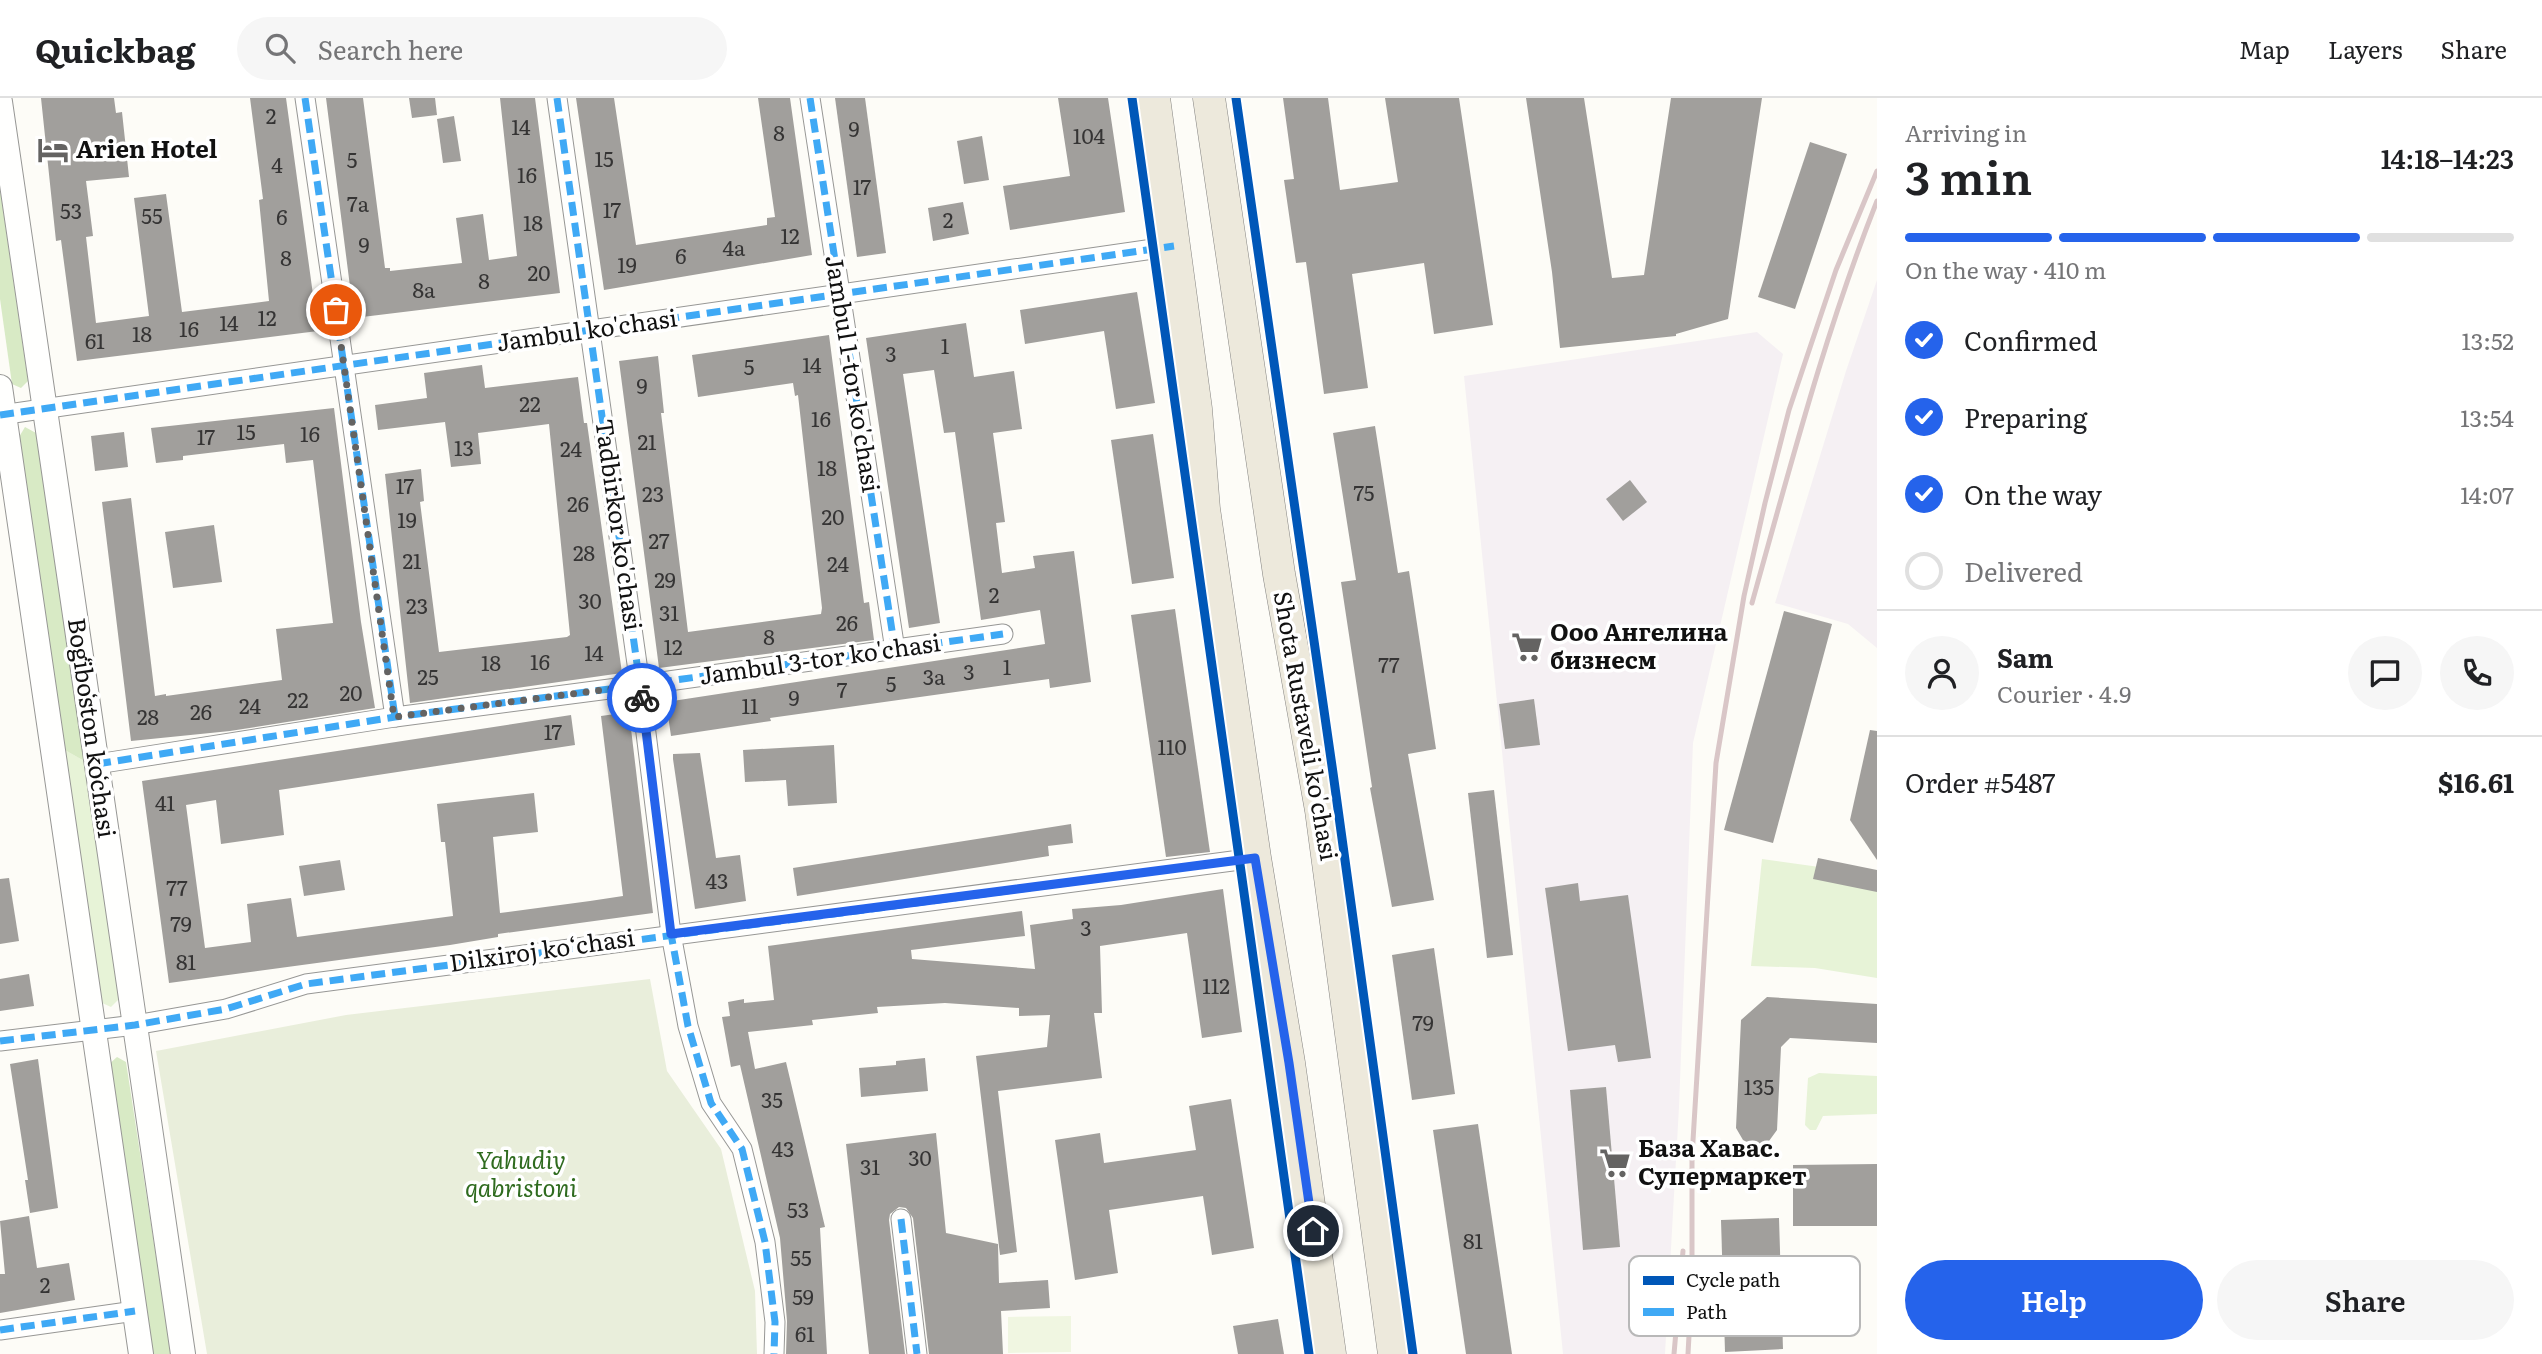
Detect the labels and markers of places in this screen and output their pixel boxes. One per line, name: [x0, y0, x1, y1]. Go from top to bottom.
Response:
place label: Arien Hotel: [76, 130, 218, 165]
hotel icon: Arien Hotel: [36, 133, 70, 167]
pin: [306, 280, 366, 340]
place label: Ооо Ангелина бизнесм: [1550, 613, 1728, 676]
supermarket icon: Ооо Ангелина бизнесм: [1510, 630, 1544, 664]
place label: База Хавас. Супермаркет: [1638, 1129, 1807, 1192]
supermarket icon: База Хавас. Супермаркет: [1598, 1146, 1632, 1180]
pin: [1283, 1201, 1343, 1261]

